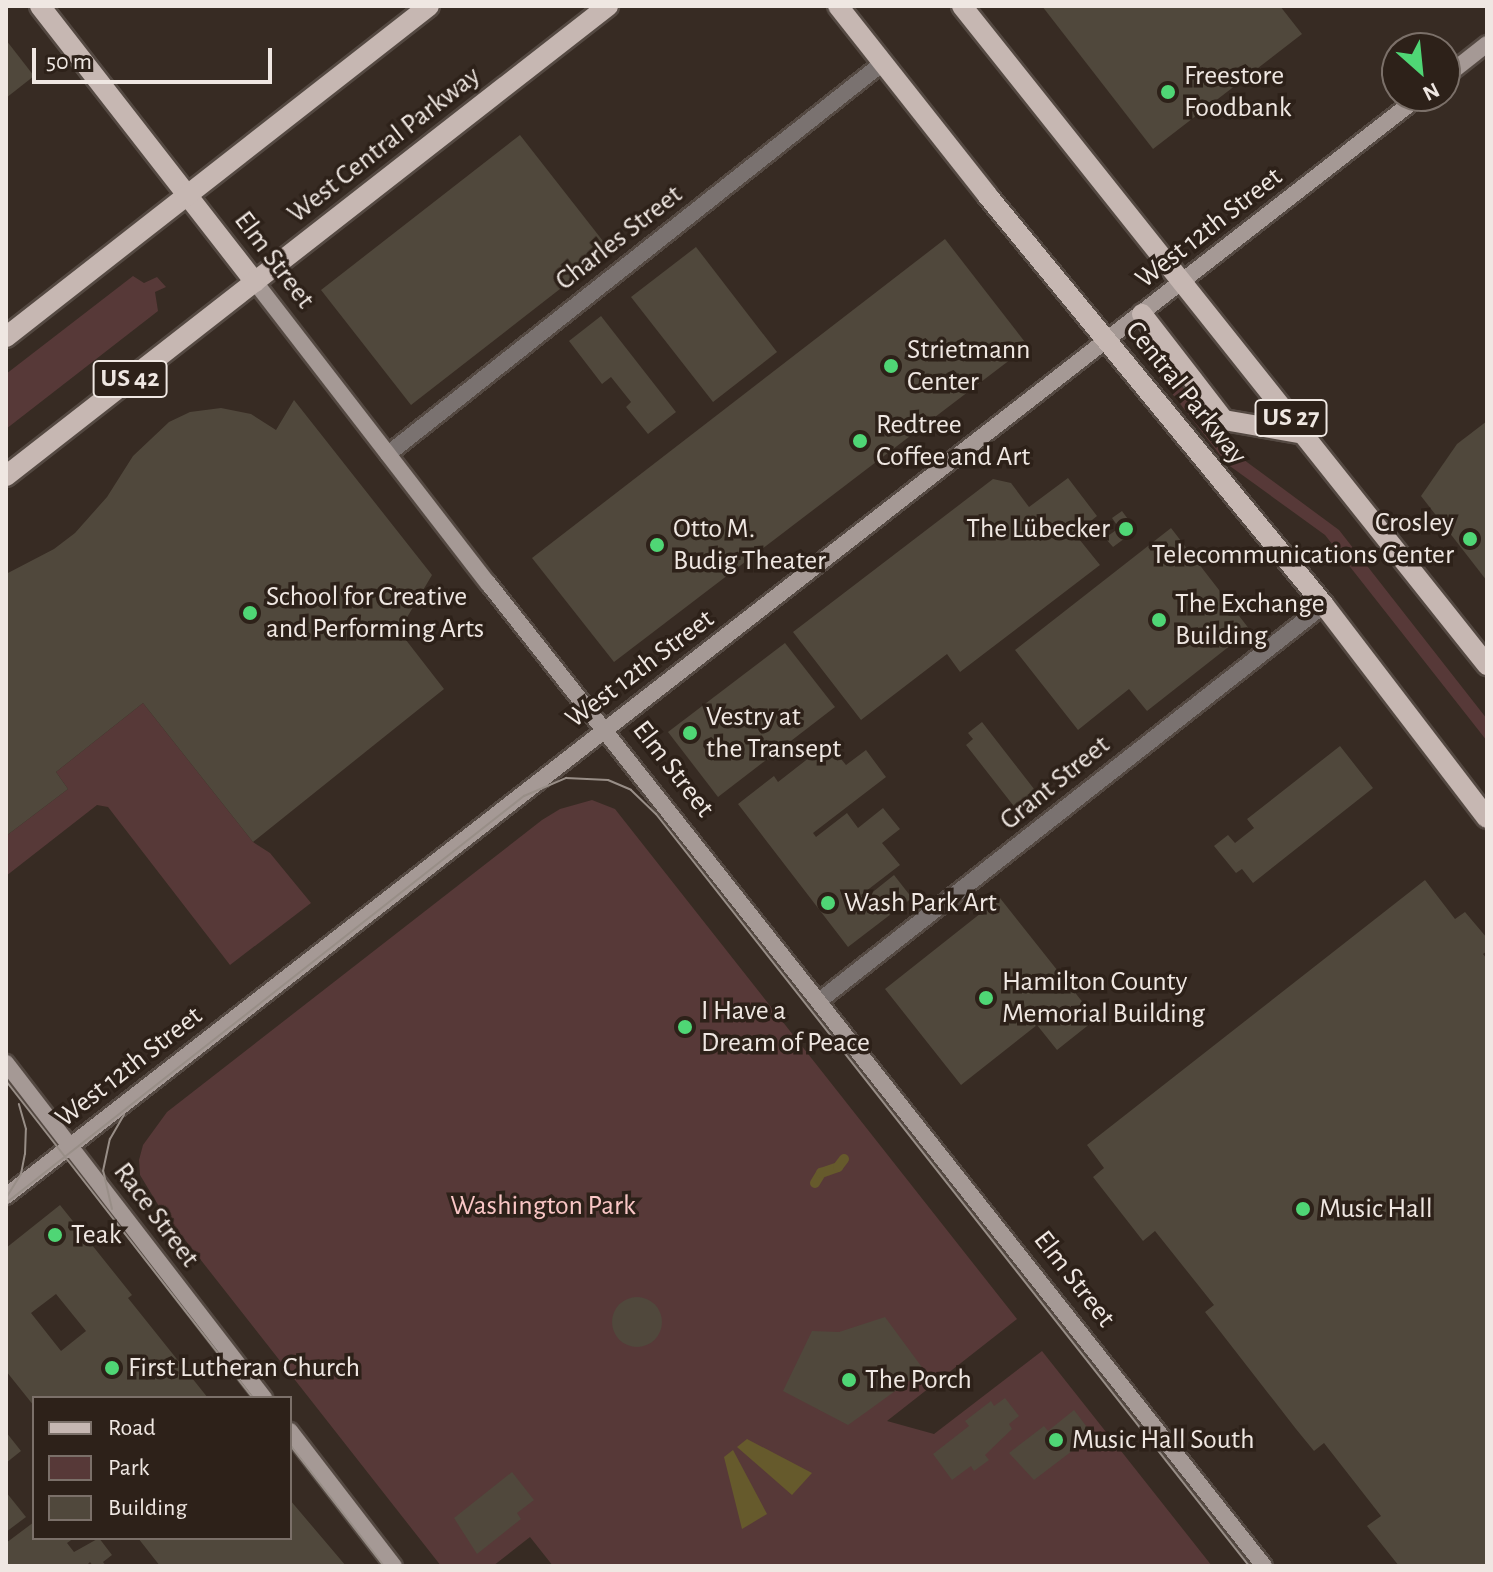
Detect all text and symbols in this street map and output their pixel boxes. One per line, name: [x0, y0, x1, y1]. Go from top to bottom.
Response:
scale bar: [36, 32, 276, 82]
north arrow: [1381, 32, 1461, 112]
text: 50 m: [46, 50, 92, 74]
street label: West Central Parkway: [281, 59, 487, 231]
place label: Freestore Foodbank: [1184, 59, 1291, 125]
text: N: [1419, 78, 1443, 105]
marker: Freestore Foodbank: [1159, 83, 1177, 101]
street label: West 12th Street: [1129, 160, 1289, 296]
street label: Charles Street: [549, 178, 689, 298]
street label: Elm Street: [226, 205, 322, 315]
street label: Central Parkway: [1118, 315, 1254, 471]
place label: Strietmann Center: [907, 333, 1030, 399]
road number: US 42: [92, 357, 168, 401]
marker: Strietmann Center: [882, 357, 900, 375]
road number: US 27: [1253, 396, 1329, 440]
place label: Redtree Coffee and Art: [876, 408, 1030, 474]
marker: Redtree Coffee and Art: [851, 432, 869, 450]
place label: Crosley Telecommunications Center: [1152, 506, 1454, 572]
place label: Otto M. Budig Theater: [673, 512, 826, 578]
place label: The Lübecker: [966, 512, 1110, 546]
marker: The Lübecker: [1117, 520, 1135, 538]
marker: Crosley Telecommunications Center: [1461, 530, 1479, 548]
marker: Otto M. Budig Theater: [648, 536, 666, 554]
place label: School for Creative and Performing Arts: [266, 580, 484, 646]
place label: The Exchange Building: [1175, 587, 1325, 653]
street label: West 12th Street: [559, 602, 721, 736]
marker: School for Creative and Performing Arts: [241, 604, 259, 622]
marker: The Exchange Building: [1150, 611, 1168, 629]
place label: Vestry at the Transept: [706, 700, 841, 766]
street label: Elm Street: [625, 714, 721, 824]
marker: Vestry at the Transept: [681, 724, 699, 742]
street label: Grant Street: [993, 729, 1117, 837]
place label: Wash Park Art: [844, 886, 997, 920]
marker: Wash Park Art: [819, 894, 837, 912]
place label: Hamilton County Memorial Building: [1002, 965, 1205, 1031]
marker: Hamilton County Memorial Building: [977, 989, 995, 1007]
place label: I Have a Dream of Peace: [701, 994, 870, 1060]
street label: West 12th Street: [49, 999, 209, 1135]
marker: I Have a Dream of Peace: [676, 1018, 694, 1036]
street label: Race Street: [106, 1156, 206, 1274]
park label: Washington Park: [450, 1189, 636, 1223]
place label: Music Hall: [1319, 1192, 1433, 1226]
marker: Music Hall: [1294, 1200, 1312, 1218]
place label: Teak: [71, 1218, 121, 1252]
street label: Elm Street: [1026, 1224, 1122, 1334]
marker: Teak: [46, 1226, 64, 1244]
place label: First Lutheran Church: [128, 1351, 360, 1385]
marker: First Lutheran Church: [103, 1359, 121, 1377]
place label: The Porch: [865, 1363, 972, 1397]
marker: The Porch: [840, 1371, 858, 1389]
legend: [32, 1396, 292, 1540]
text: Road: [108, 1416, 156, 1440]
place label: Music Hall South: [1072, 1423, 1255, 1457]
marker: Music Hall South: [1047, 1431, 1065, 1449]
text: Park: [108, 1456, 149, 1480]
text: Building: [108, 1496, 187, 1520]

